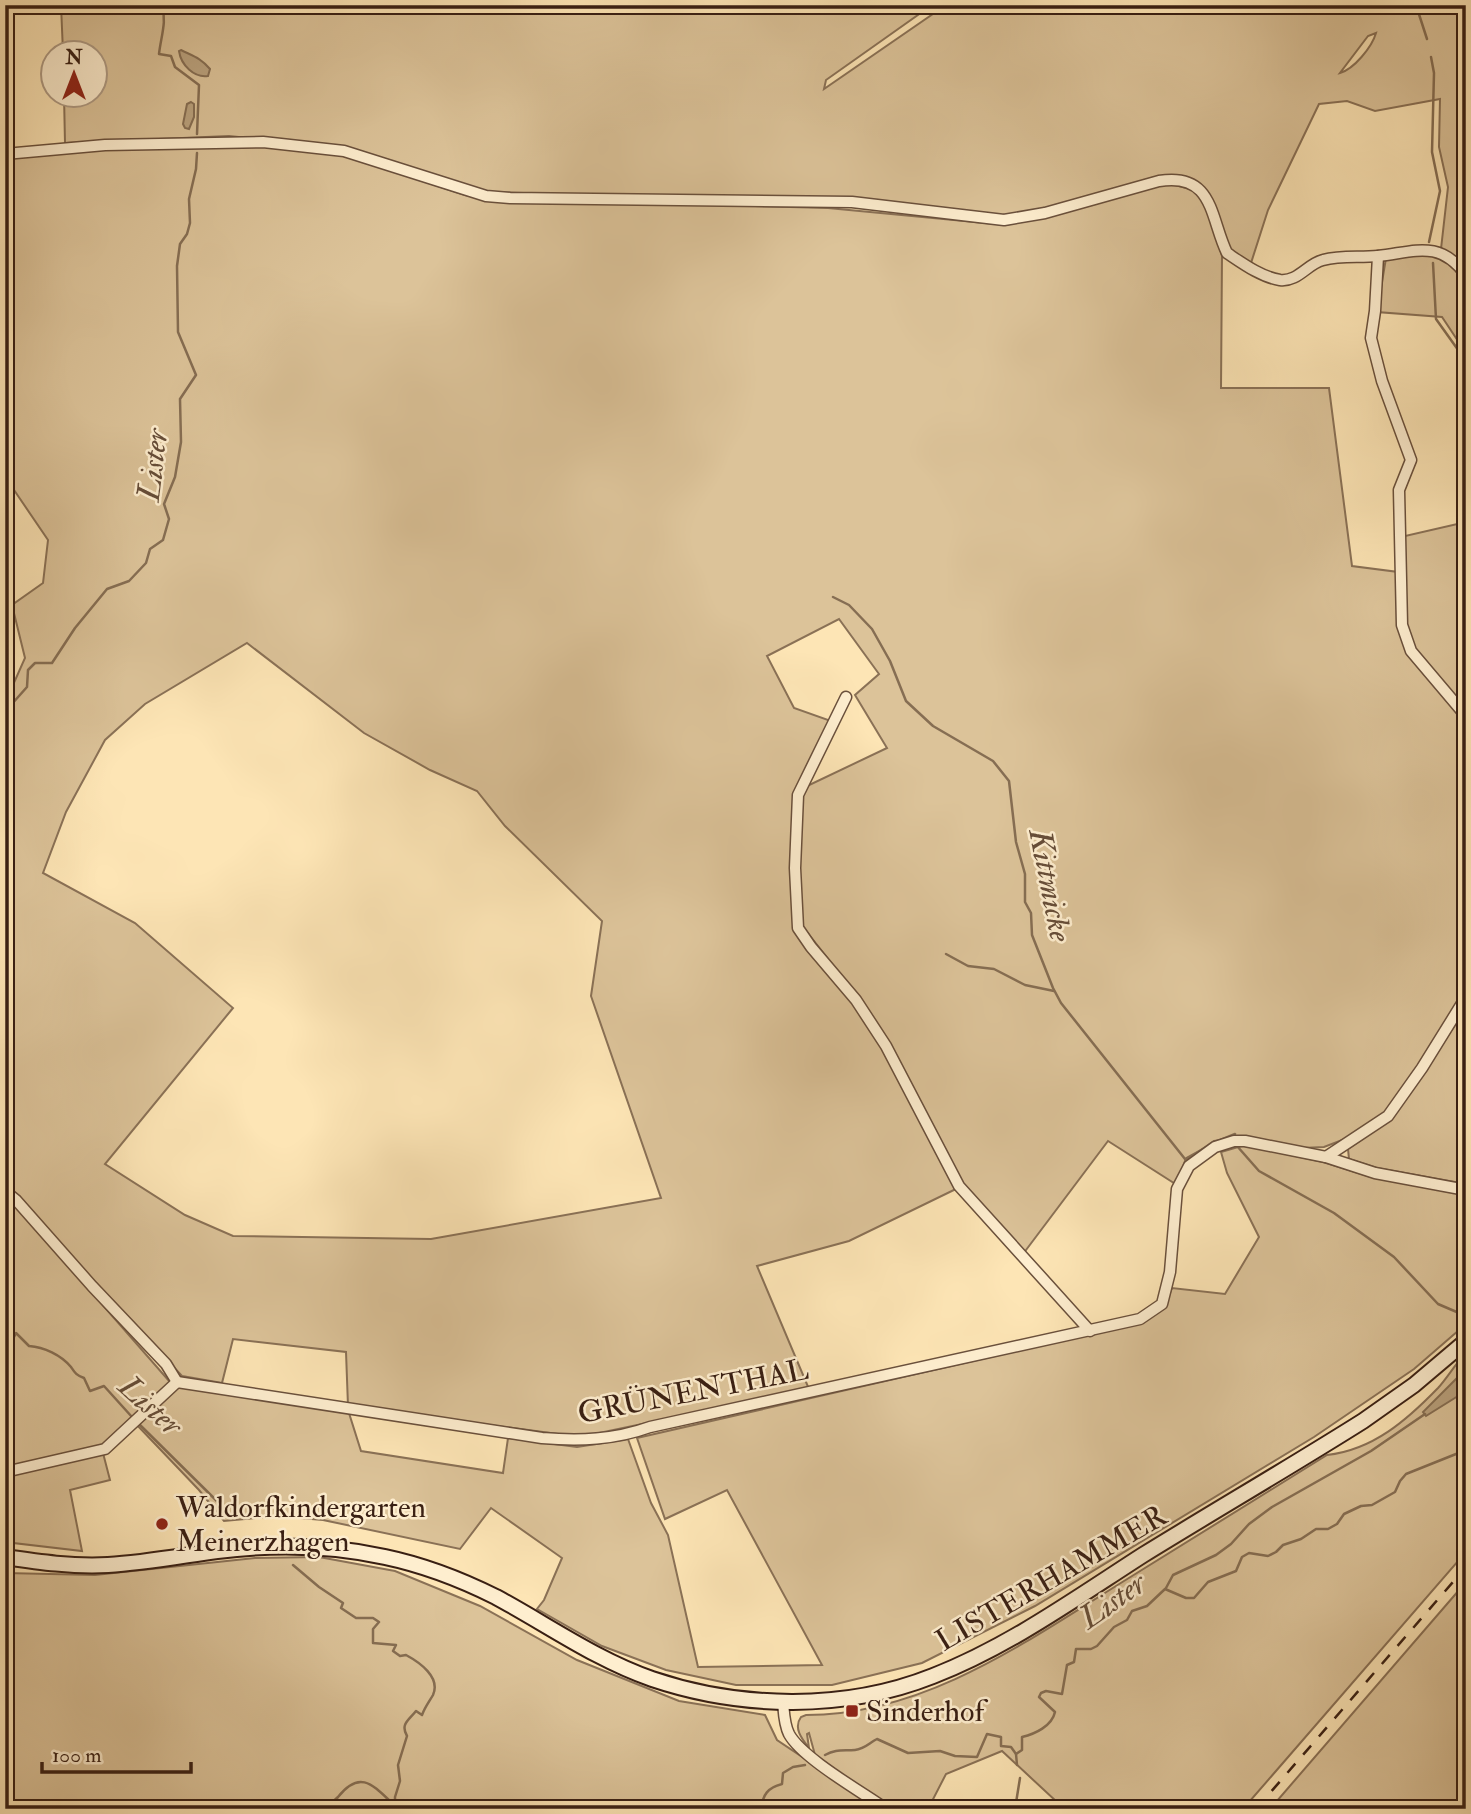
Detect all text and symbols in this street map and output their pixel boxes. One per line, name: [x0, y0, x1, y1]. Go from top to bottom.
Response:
north arrow: [38, 38, 108, 108]
text: N: [64, 46, 83, 70]
water label: Lister: [128, 425, 178, 506]
water label: Kittmicke: [1019, 823, 1081, 945]
street label: GRÜNENTHAL: [575, 1351, 812, 1432]
water label: Lister: [108, 1365, 192, 1446]
place label: Waldorfkindergarten Meinerzhagen: [175, 1489, 426, 1560]
street label: LISTERHAMMER: [929, 1496, 1175, 1660]
marker: Waldorfkindergarten Meinerzhagen: [154, 1516, 170, 1532]
water label: Lister: [1070, 1562, 1155, 1639]
place label: Sinderhof: [866, 1693, 988, 1730]
marker: Sinderhof: [844, 1703, 860, 1719]
scale bar: [42, 1730, 191, 1774]
text: 100 m: [52, 1742, 102, 1769]

